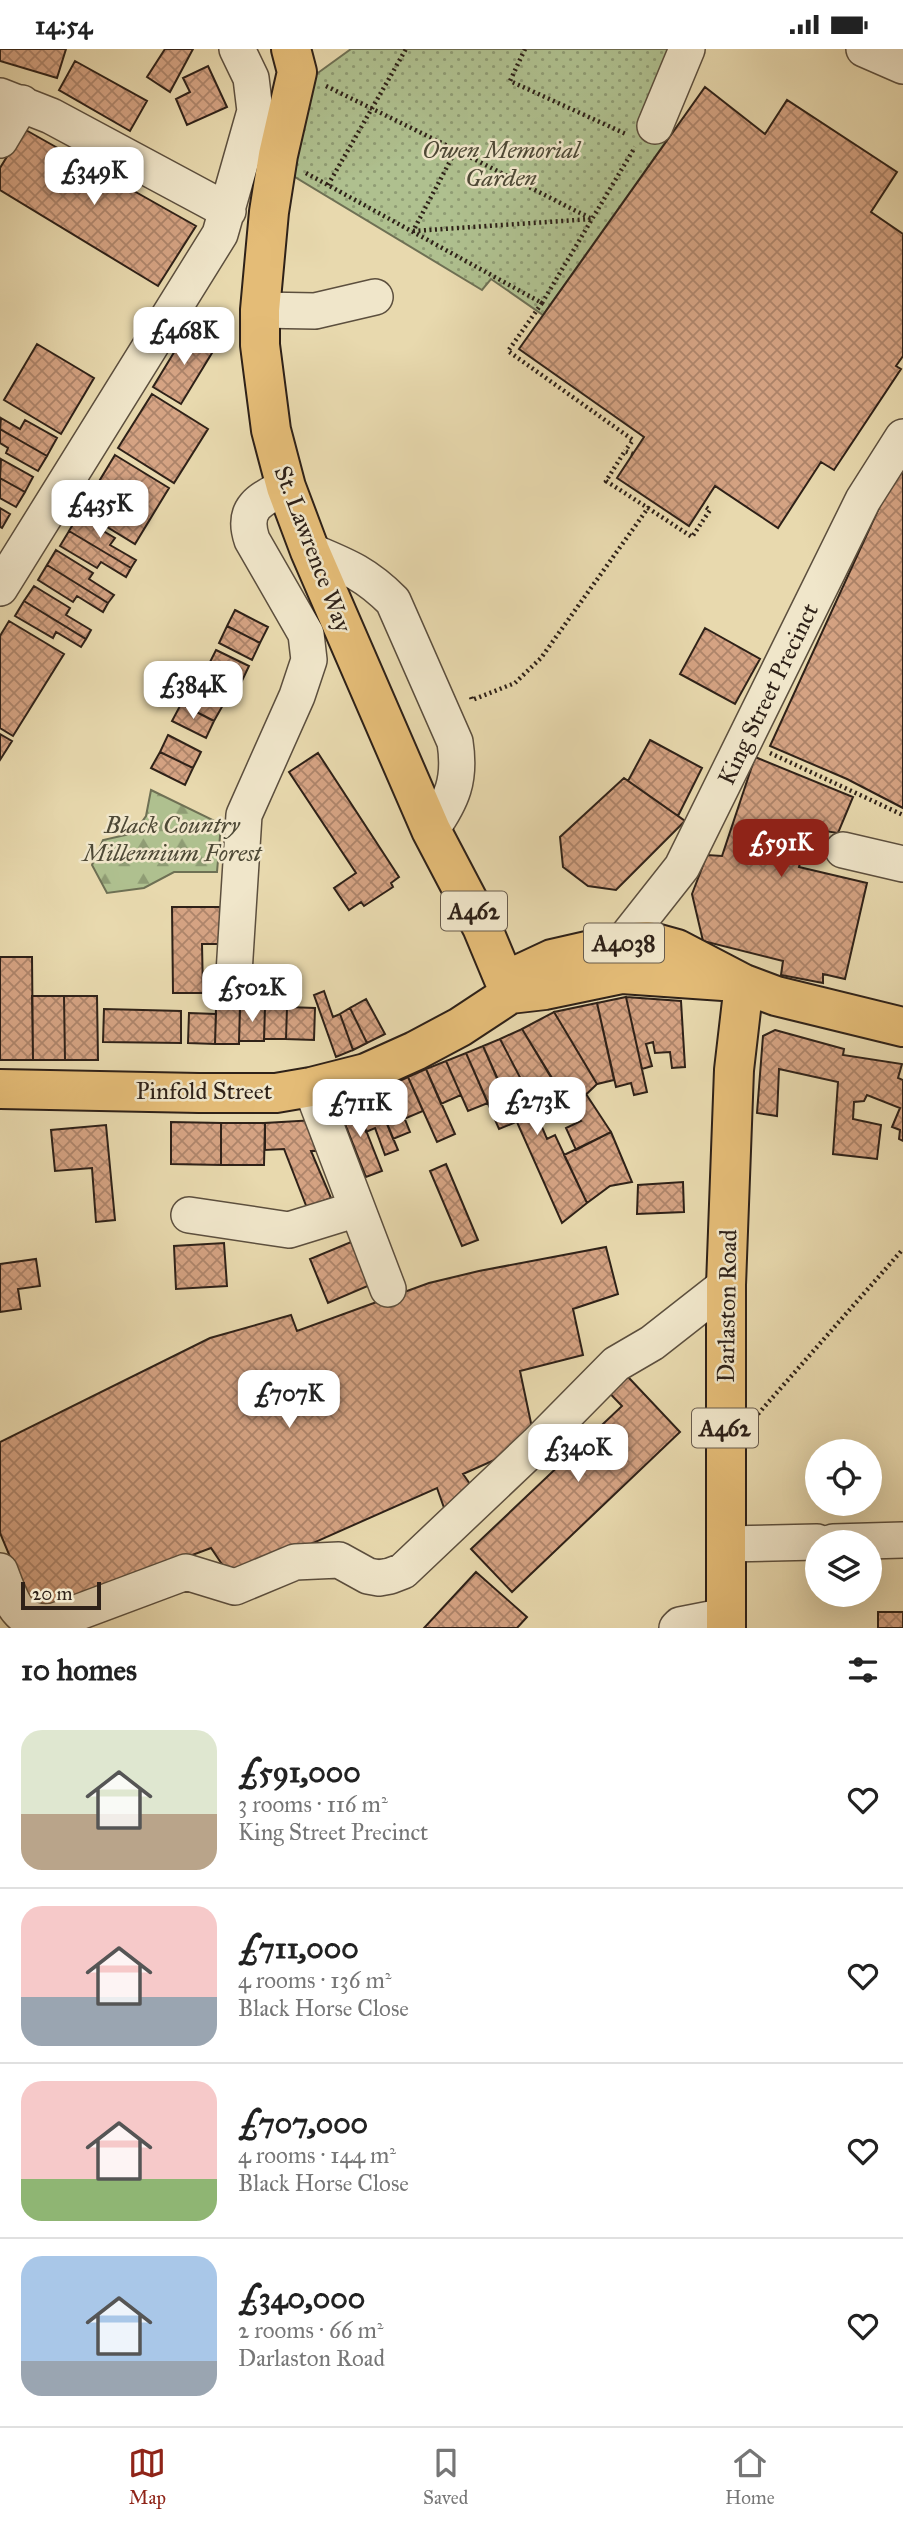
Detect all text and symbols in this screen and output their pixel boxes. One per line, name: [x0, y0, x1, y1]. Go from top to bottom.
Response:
text: 14:54: [35, 9, 92, 41]
park label: Owen Memorial Garden: [422, 135, 582, 193]
pin: £349K: [45, 148, 143, 207]
text: £349K: [61, 156, 127, 184]
pin: £468K: [135, 307, 233, 367]
text: £468K: [149, 316, 219, 344]
street label: St. Lawrence Way: [268, 462, 359, 637]
pin: £435K: [51, 481, 149, 540]
text: £435K: [67, 489, 133, 517]
street label: King Street Precinct: [711, 598, 825, 790]
pin: £384K: [144, 661, 242, 721]
text: £384K: [160, 670, 226, 698]
park label: Black Country Millennium Forest: [81, 810, 263, 868]
pin: £591K: [732, 819, 830, 879]
text: £591K: [749, 828, 813, 856]
road number: A462: [441, 891, 507, 931]
road number: A4038: [584, 923, 664, 963]
pin: £502K: [203, 965, 301, 1024]
text: £502K: [218, 973, 286, 1001]
street label: Pinfold Street: [136, 1076, 273, 1106]
pin: £273K: [488, 1077, 586, 1137]
pin: £711K: [311, 1079, 409, 1139]
text: £273K: [505, 1086, 569, 1114]
text: £711K: [329, 1088, 391, 1116]
street label: Darlaston Road: [711, 1229, 743, 1383]
pin: £707K: [240, 1371, 338, 1430]
text: £707K: [254, 1379, 324, 1407]
road number: A462: [692, 1409, 758, 1447]
pin: £340K: [529, 1425, 627, 1484]
text: £340K: [544, 1433, 612, 1461]
map controls: [805, 1439, 882, 1607]
button: locate: [805, 1439, 882, 1516]
button: layers: [805, 1530, 882, 1607]
scale bar: [21, 1579, 102, 1611]
text: 20 m: [32, 1582, 73, 1605]
icon: filters: [844, 1651, 882, 1689]
text: 10 homes: [21, 1652, 137, 1688]
text: £591,000: [238, 1754, 361, 1790]
icon: home: [77, 1758, 161, 1842]
icon: heart: [844, 1781, 882, 1819]
text: 3 rooms · 116 m²: [238, 1790, 388, 1818]
text: King Street Precinct: [238, 1818, 428, 1846]
text: £711,000: [238, 1930, 359, 1966]
icon: home: [77, 1934, 161, 2018]
icon: heart: [844, 1957, 882, 1995]
text: 4 rooms · 136 m²: [238, 1966, 391, 1994]
text: Black Horse Close: [238, 1994, 409, 2022]
text: £707,000: [238, 2105, 368, 2141]
icon: home: [77, 2109, 161, 2193]
icon: heart: [844, 2132, 882, 2170]
text: 4 rooms · 144 m²: [238, 2141, 396, 2169]
text: Black Horse Close: [238, 2169, 409, 2197]
text: £340,000: [238, 2280, 365, 2316]
icon: home: [77, 2284, 161, 2368]
icon: heart: [844, 2307, 882, 2345]
text: 2 rooms · 66 m²: [238, 2316, 383, 2344]
text: Darlaston Road: [238, 2344, 385, 2372]
tab: Map: [128, 2444, 166, 2509]
tab: Saved: [423, 2444, 468, 2509]
tab: Home: [725, 2444, 775, 2509]

